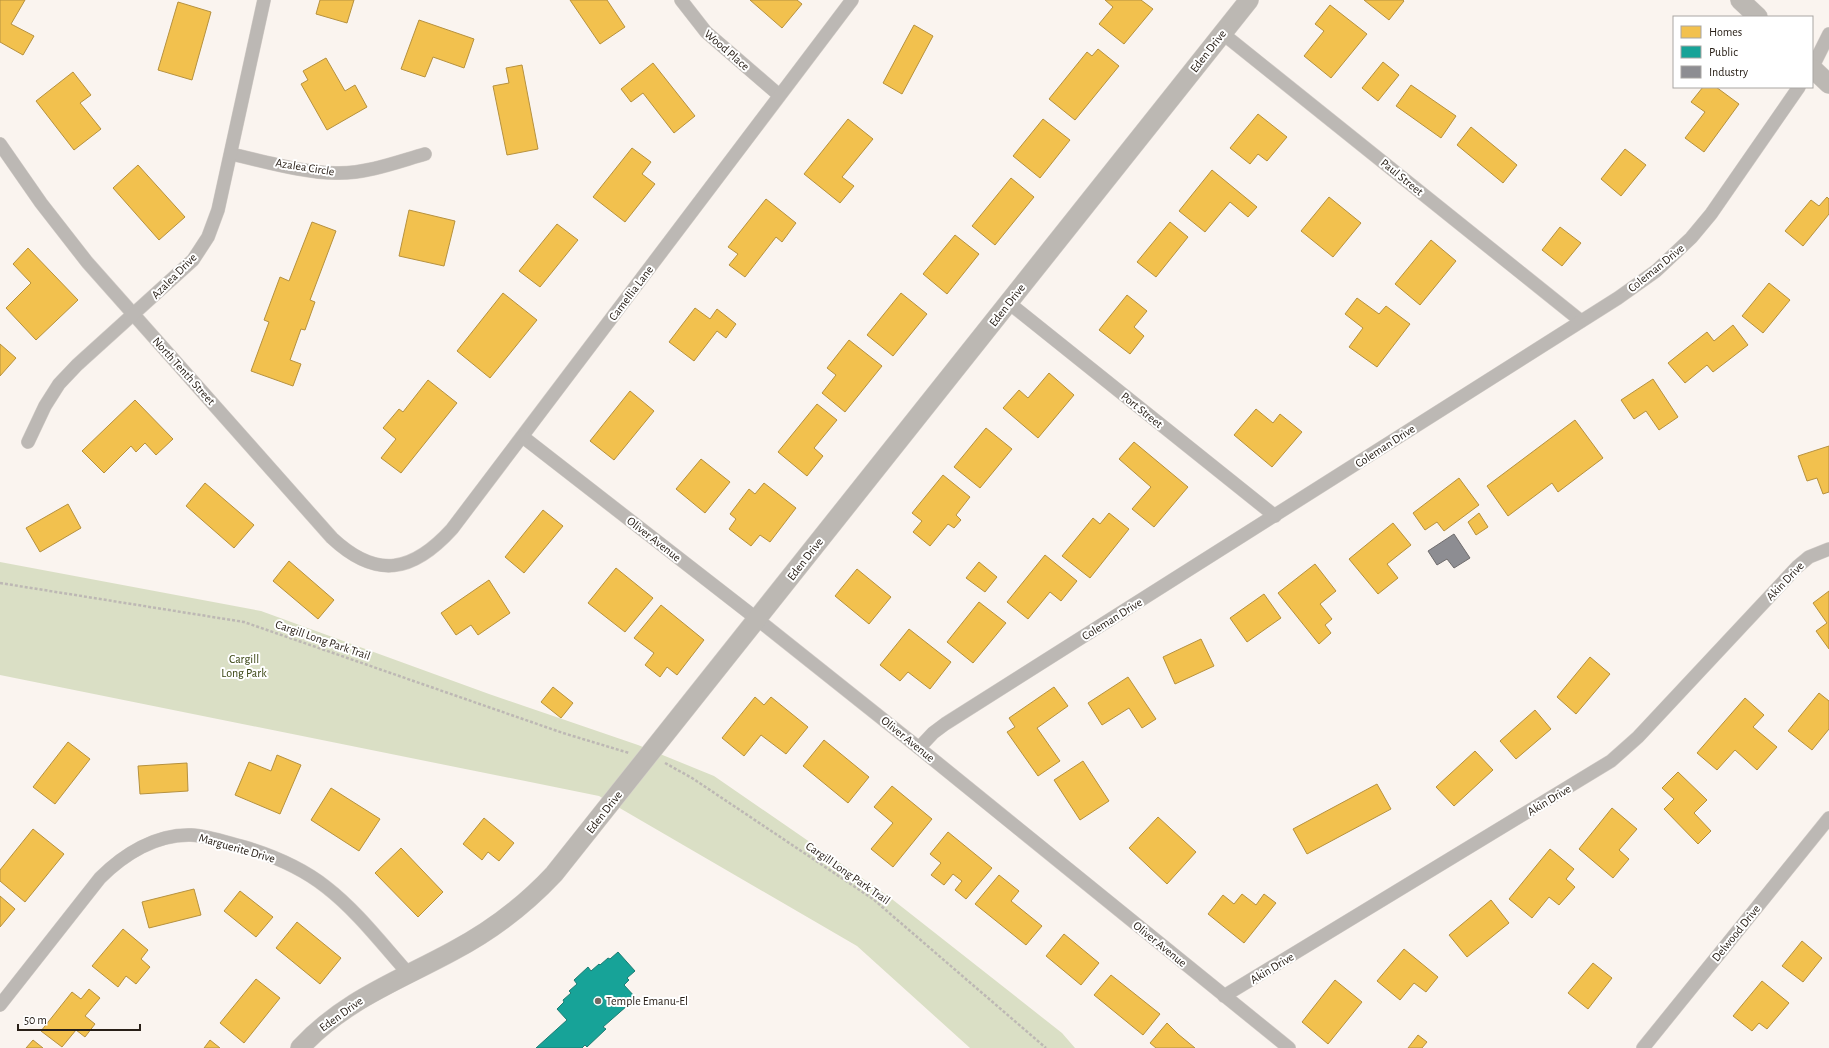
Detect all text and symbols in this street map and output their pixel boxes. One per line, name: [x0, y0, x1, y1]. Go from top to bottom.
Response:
legend: [1673, 16, 1813, 88]
text: Homes: [1709, 26, 1742, 38]
street label: Wood Place: [702, 27, 752, 73]
street label: Eden Drive: [1188, 27, 1228, 75]
text: Public: [1709, 46, 1738, 58]
text: Industry: [1709, 66, 1748, 79]
street label: Azalea Circle: [275, 156, 335, 178]
street label: Paul Street: [1378, 156, 1426, 198]
street label: Coleman Drive: [1626, 242, 1686, 294]
street label: Azalea Drive: [149, 251, 199, 301]
street label: Camellia Lane: [607, 263, 655, 323]
street label: Eden Drive: [987, 281, 1027, 329]
street label: North Tenth Street: [151, 335, 218, 407]
street label: Port Street: [1119, 390, 1165, 430]
street label: Coleman Drive: [1353, 422, 1417, 470]
street label: Oliver Avenue: [625, 514, 683, 564]
street label: Eden Drive: [785, 535, 825, 583]
street label: Akin Drive: [1764, 559, 1806, 603]
street label: Coleman Drive: [1080, 596, 1144, 642]
street label: Cargill Long Park Trail: [274, 618, 372, 662]
park label: Cargill Long Park: [221, 653, 267, 679]
street label: Oliver Avenue: [879, 714, 937, 764]
street label: Akin Drive: [1525, 782, 1573, 818]
street label: Eden Drive: [584, 788, 624, 836]
street label: Marguerite Drive: [197, 831, 277, 865]
street label: Cargill Long Park Trail: [804, 839, 892, 907]
street label: Delwood Drive: [1710, 902, 1762, 964]
street label: Oliver Avenue: [1131, 919, 1189, 969]
street label: Akin Drive: [1248, 950, 1296, 986]
street label: Eden Drive: [317, 994, 365, 1034]
place label: Temple Emanu-El: [606, 995, 688, 1007]
marker: Temple Emanu-El: [593, 996, 603, 1006]
scale bar: [18, 1006, 140, 1032]
text: 50 m: [24, 1014, 47, 1026]

